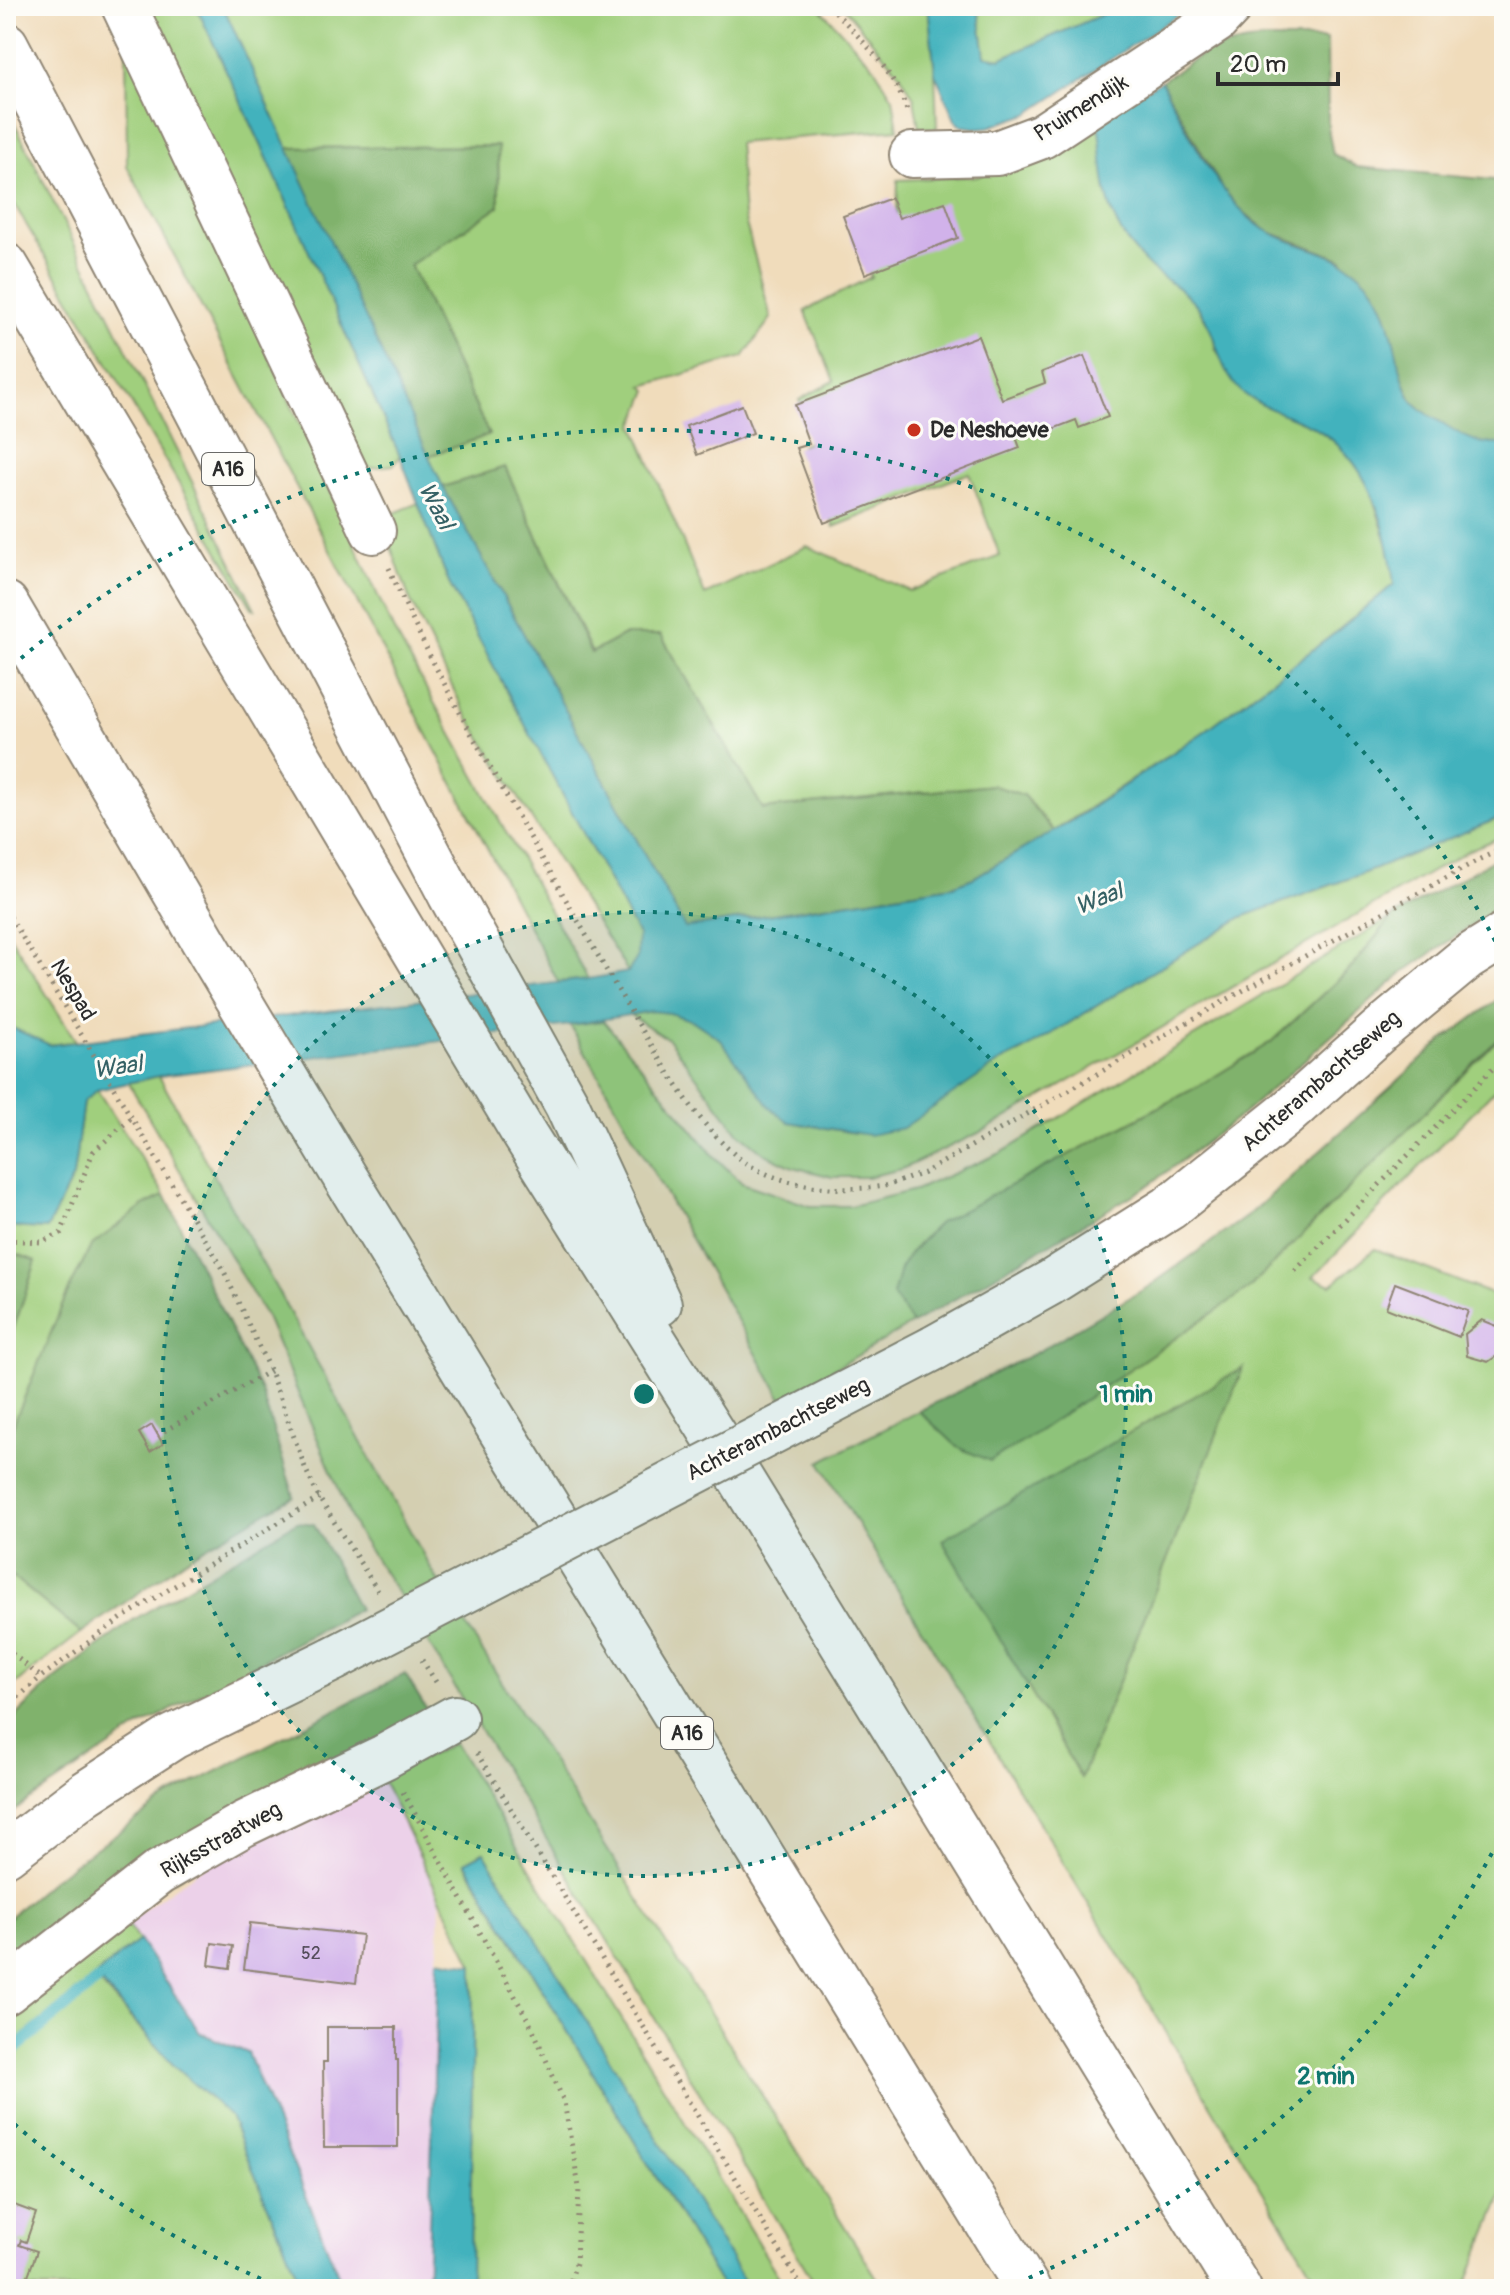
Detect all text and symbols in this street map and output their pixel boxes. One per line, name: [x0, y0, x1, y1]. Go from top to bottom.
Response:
scale bar: [1218, 36, 1338, 86]
text: 20 m: [1230, 50, 1286, 79]
street label: Pruimendijk: [1029, 68, 1133, 148]
place label: De Neshoeve: [930, 416, 1050, 444]
marker: De Neshoeve: [905, 421, 923, 439]
road number: A16: [202, 453, 254, 485]
water label: Waal: [412, 478, 461, 536]
water label: Waal: [1071, 876, 1129, 921]
street label: Nespad: [44, 954, 102, 1026]
street label: Achterambachtseweg: [1236, 1004, 1406, 1158]
water label: Waal: [92, 1049, 146, 1085]
street label: Achterambachtseweg: [682, 1371, 874, 1487]
centre of rings: [630, 1380, 658, 1408]
text: 1 min: [1099, 1380, 1153, 1409]
road number: A16: [661, 1717, 713, 1749]
street label: Rijksstraatweg: [156, 1795, 286, 1885]
house number: 52: [301, 1942, 321, 1965]
text: 2 min: [1297, 2062, 1355, 2091]

